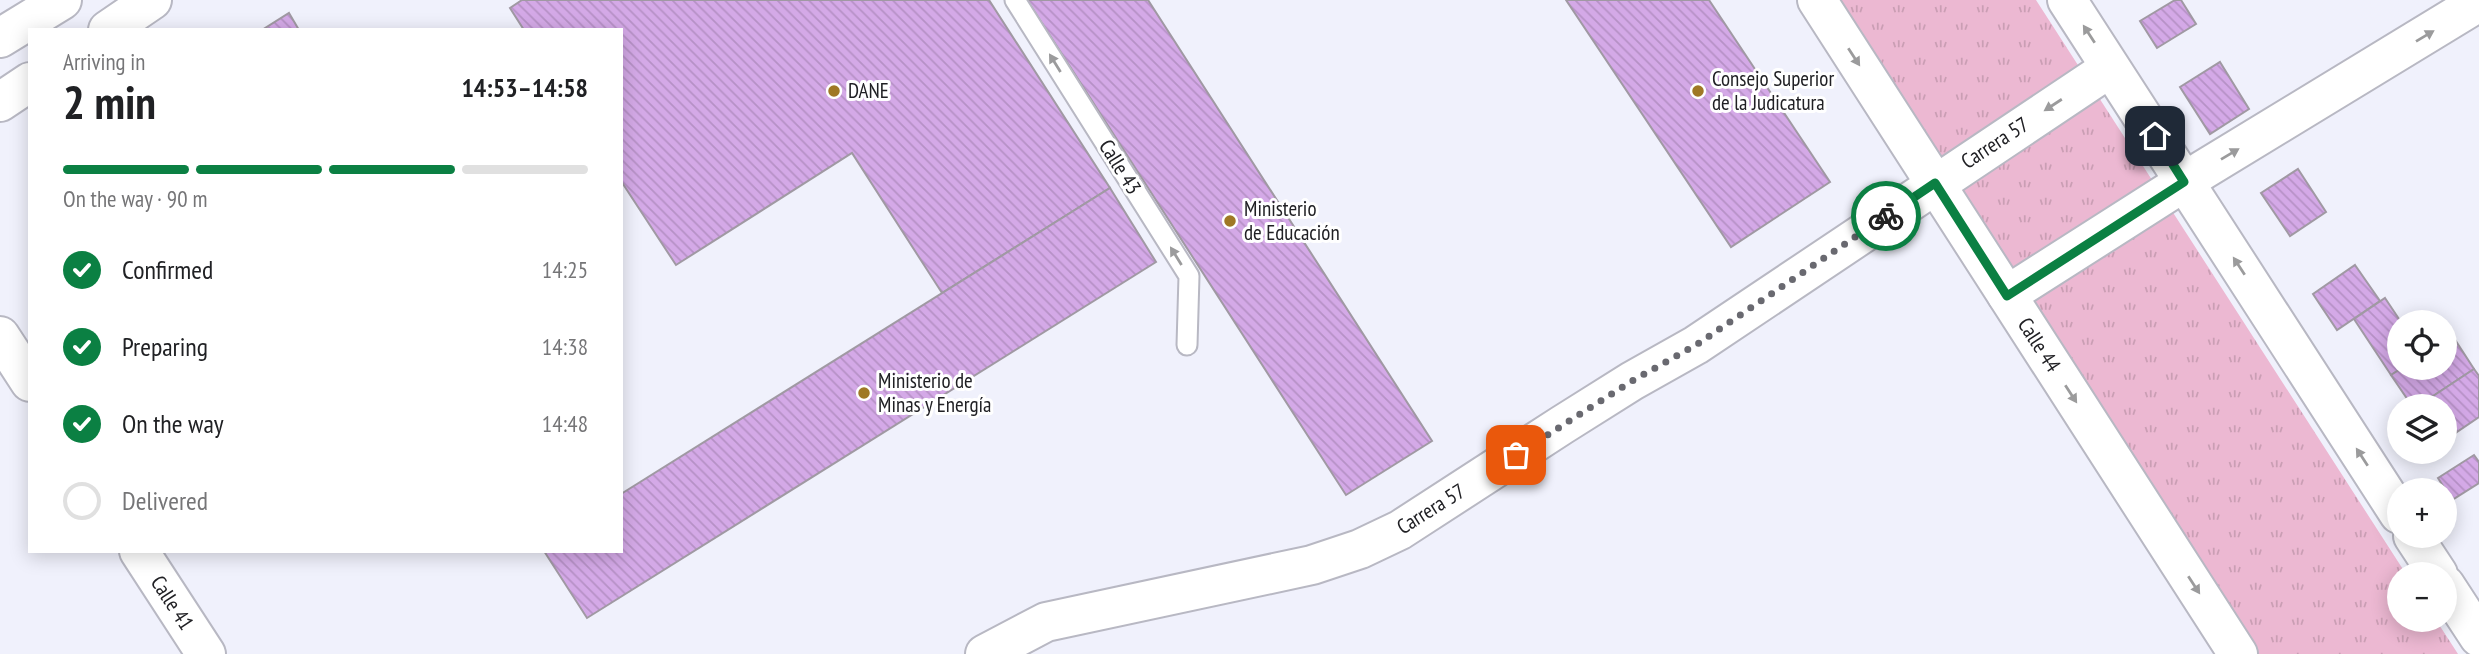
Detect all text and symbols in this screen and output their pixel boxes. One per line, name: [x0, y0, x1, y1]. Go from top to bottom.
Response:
one-way arrow: [2082, 24, 2095, 43]
one-way arrow: [2415, 29, 2434, 42]
text: Arriving in: [63, 47, 145, 76]
one-way arrow: [1847, 48, 1860, 67]
one-way arrow: [1048, 54, 1061, 73]
place label: Consejo Superior de la Judicatura: [1712, 65, 1834, 116]
text: 14:53–14:58: [461, 71, 588, 104]
text: 2 min: [63, 72, 156, 132]
place label: DANE: [848, 77, 889, 104]
marker: DANE: [826, 83, 842, 99]
marker: Consejo Superior de la Judicatura: [1690, 83, 1706, 99]
one-way arrow: [2044, 98, 2063, 111]
pin: [2125, 106, 2185, 166]
street label: Carrera 57: [1956, 111, 2034, 174]
icon: home: [2136, 117, 2174, 155]
street label: Calle 43: [1093, 134, 1148, 199]
one-way arrow: [2221, 147, 2240, 160]
courier: [1851, 181, 1921, 251]
text: On the way · 90 m: [63, 184, 207, 213]
place label: Ministerio de Educación: [1244, 195, 1340, 246]
icon: bike: [1867, 197, 1905, 235]
marker: Ministerio de Educación: [1222, 213, 1238, 229]
one-way arrow: [1170, 246, 1183, 265]
icon: check: [63, 251, 101, 289]
text: Confirmed: [122, 253, 213, 286]
text: 14:25: [542, 255, 588, 284]
one-way arrow: [2232, 256, 2245, 276]
map controls: [2387, 310, 2457, 632]
button: locate: [2387, 310, 2457, 380]
street label: Calle 44: [2012, 312, 2067, 378]
icon: check: [63, 328, 101, 366]
text: Preparing: [122, 330, 208, 363]
text: 14:38: [542, 332, 588, 361]
place label: Ministerio de Minas y Energía: [878, 367, 991, 418]
one-way arrow: [2064, 384, 2077, 404]
marker: Ministerio de Minas y Energía: [856, 385, 872, 401]
button: layers: [2387, 394, 2457, 464]
icon: check: [63, 405, 101, 443]
text: On the way: [122, 407, 224, 440]
text: 14:48: [542, 409, 588, 438]
pin: [1486, 425, 1546, 485]
icon: bag: [1497, 436, 1535, 474]
one-way arrow: [2356, 447, 2369, 467]
street label: Carrera 57: [1392, 477, 1470, 540]
button: +: [2387, 478, 2457, 548]
text: Delivered: [122, 484, 208, 517]
button: −: [2387, 562, 2457, 632]
street label: Calle 41: [145, 570, 200, 635]
one-way arrow: [2187, 576, 2200, 595]

